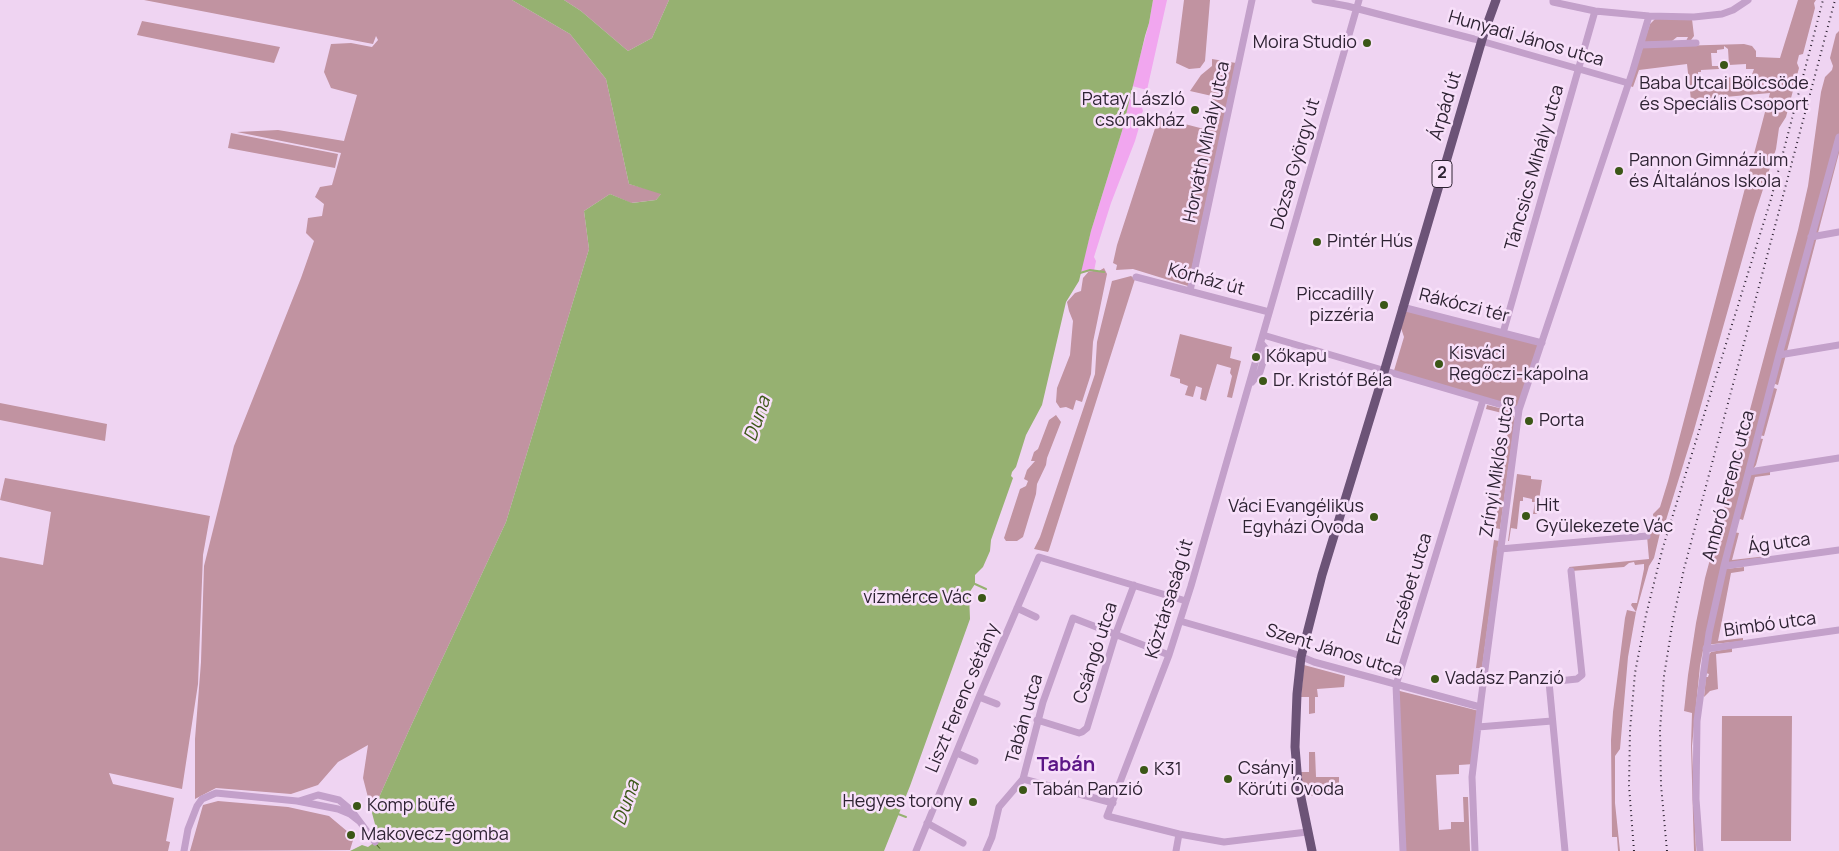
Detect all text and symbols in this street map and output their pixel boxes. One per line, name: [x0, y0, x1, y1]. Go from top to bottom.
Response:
street label: Hunyadi János utca: [1446, 6, 1606, 72]
place label: Moira Studio: [1253, 32, 1357, 54]
marker: Moira Studio: [1361, 37, 1373, 49]
street label: Horváth Mihály utca: [1179, 59, 1235, 225]
marker: Baba Utcai Bölcsöde és Speciális Csoport: [1718, 59, 1730, 71]
street label: Árpád út: [1425, 69, 1467, 143]
place label: Baba Utcai Bölcsöde és Speciális Csoport: [1639, 73, 1809, 116]
street label: Táncsics Mihály utca: [1501, 83, 1569, 253]
place label: Patay László csónakház: [1082, 89, 1185, 132]
street label: Dózsa György út: [1267, 96, 1325, 232]
marker: Patay László csónakház: [1189, 104, 1201, 116]
place label: Pannon Gimnázium és Általános Iskola: [1629, 150, 1788, 192]
road number: 2: [1432, 160, 1452, 188]
marker: Pannon Gimnázium és Általános Iskola: [1613, 165, 1625, 177]
place label: Pintér Hús: [1327, 231, 1413, 253]
marker: Pintér Hús: [1311, 236, 1323, 248]
street label: Kórház út: [1165, 259, 1247, 301]
place label: Piccadilly pizzéria: [1297, 284, 1374, 326]
street label: Rákóczi tér: [1417, 284, 1511, 328]
marker: Piccadilly pizzéria: [1378, 299, 1390, 311]
place label: Kisváci Regőczi-kápolna: [1449, 343, 1589, 386]
place label: Kőkapu: [1266, 346, 1327, 368]
marker: Kőkapu: [1250, 351, 1262, 363]
marker: Kisváci Regőczi-kápolna: [1433, 358, 1445, 370]
place label: Dr. Kristóf Béla: [1273, 370, 1392, 392]
marker: Dr. Kristóf Béla: [1257, 375, 1269, 387]
water label: Duna: [740, 394, 776, 444]
street label: Zrínyi Miklós utca: [1476, 395, 1520, 539]
street label: Ambró Ferenc utca: [1698, 408, 1760, 564]
place label: Porta: [1539, 410, 1584, 432]
marker: Porta: [1523, 415, 1535, 427]
place label: Hit Gyülekezete Vác: [1536, 495, 1673, 538]
place label: Váci Evangélikus Egyházi Óvoda: [1228, 496, 1364, 538]
marker: Hit Gyülekezete Vác: [1520, 510, 1532, 522]
marker: Váci Evangélikus Egyházi Óvoda: [1368, 511, 1380, 523]
street label: Ág utca: [1746, 529, 1812, 559]
street label: Erzsébet utca: [1383, 531, 1437, 647]
street label: Köztársaság út: [1142, 536, 1198, 662]
place label: vízmérce Vác: [863, 587, 972, 609]
marker: vízmérce Vác: [976, 592, 988, 604]
street label: Csángó utca: [1069, 600, 1123, 706]
street label: Bimbó utca: [1723, 608, 1817, 642]
street label: Liszt Ferenc sétány: [922, 620, 1004, 776]
street label: Szent János utca: [1263, 620, 1405, 682]
place label: Vadász Panzió: [1445, 668, 1564, 690]
street label: Tabán utca: [1002, 672, 1048, 766]
marker: Vadász Panzió: [1429, 673, 1441, 685]
district label: Tabán: [1037, 753, 1095, 777]
place label: Csányi Körúti Óvoda: [1238, 758, 1344, 801]
place label: K31: [1154, 759, 1182, 781]
marker: K31: [1138, 764, 1150, 776]
marker: Csányi Körúti Óvoda: [1222, 773, 1234, 785]
water label: Duna: [609, 778, 645, 828]
place label: Tabán Panzió: [1033, 779, 1143, 801]
marker: Tabán Panzió: [1017, 784, 1029, 796]
place label: Hegyes torony: [843, 791, 963, 813]
place label: Komp büfé: [367, 795, 455, 817]
marker: Hegyes torony: [967, 796, 979, 808]
marker: Komp büfé: [351, 800, 363, 812]
place label: Makovecz-gomba: [361, 824, 509, 846]
marker: Makovecz-gomba: [345, 829, 357, 841]

